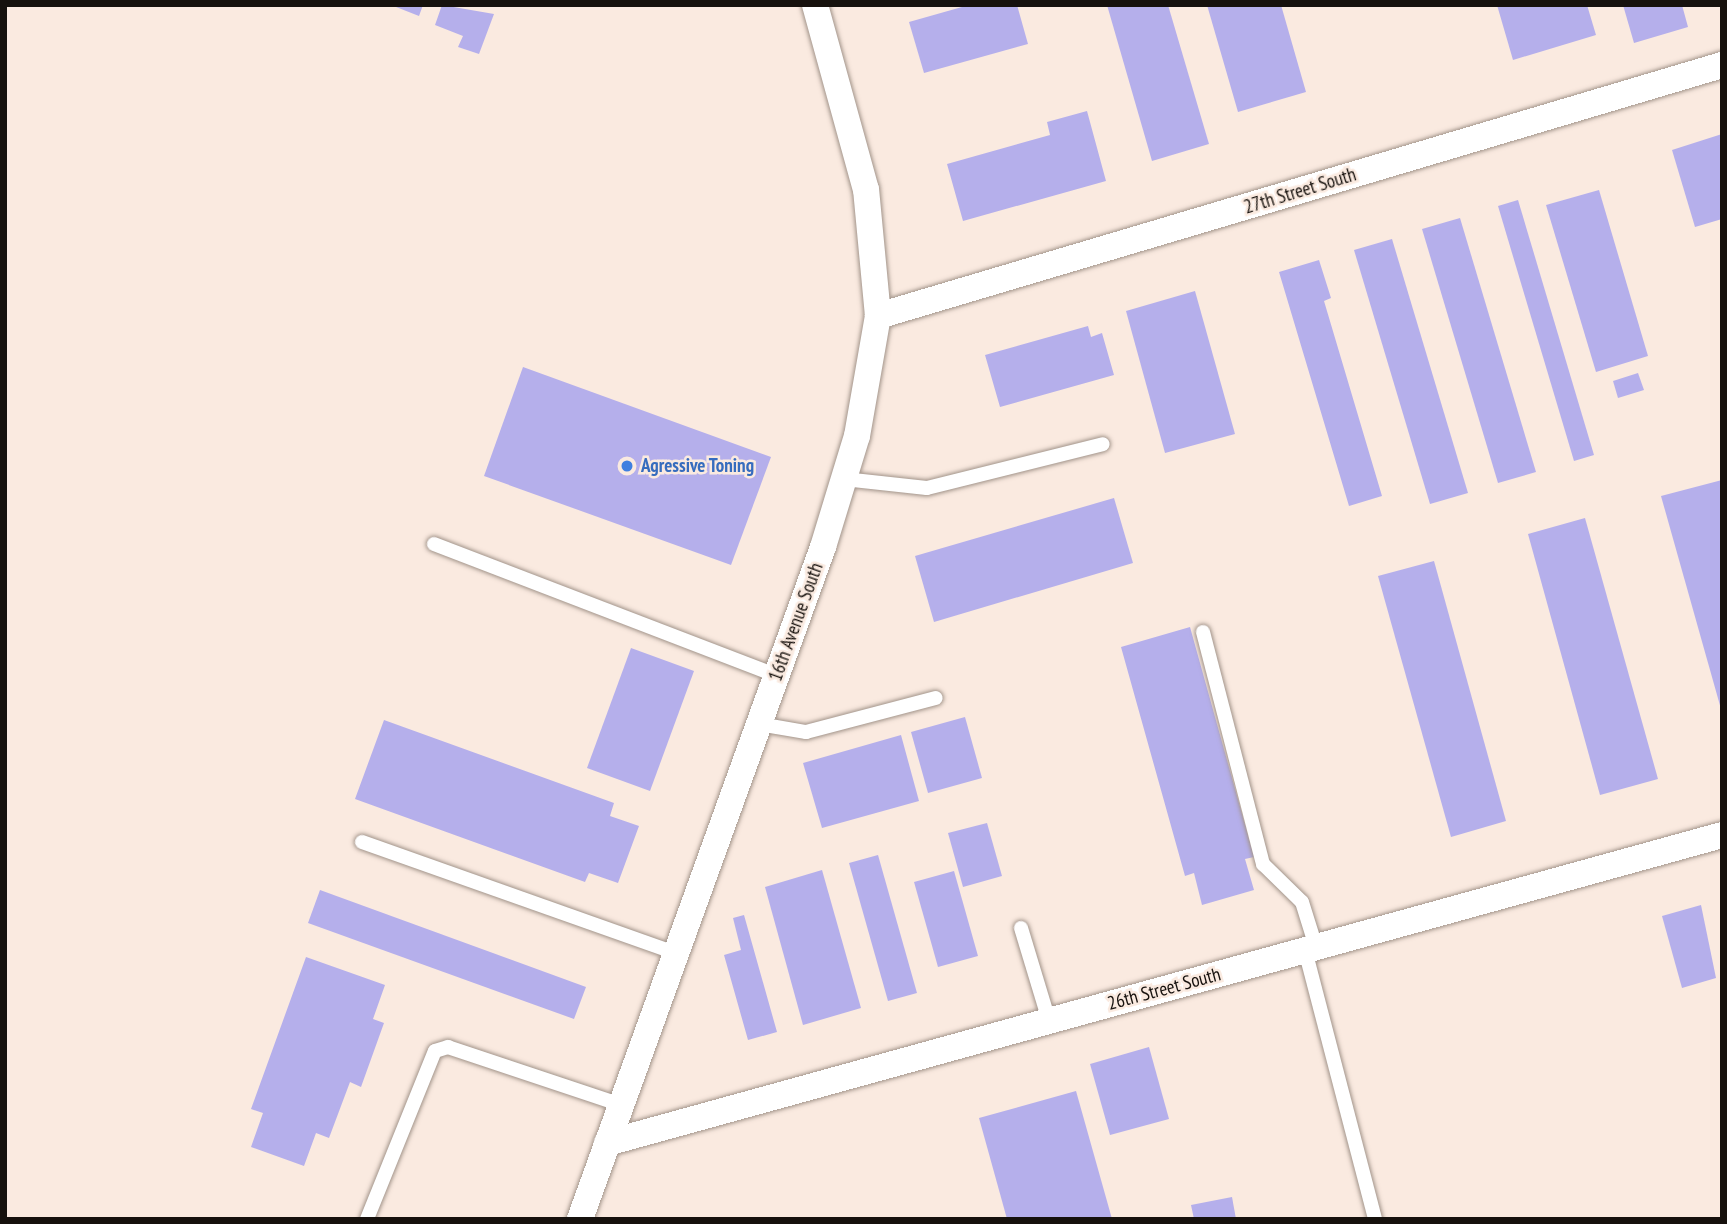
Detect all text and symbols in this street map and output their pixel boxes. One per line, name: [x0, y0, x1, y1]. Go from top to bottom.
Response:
street label: 27th Street South: [1241, 163, 1359, 219]
place label: Agressive Toning: [641, 455, 755, 477]
marker: Agressive Toning: [619, 458, 635, 474]
street label: 16th Avenue South: [764, 559, 828, 685]
street label: 26th Street South: [1105, 963, 1223, 1015]

